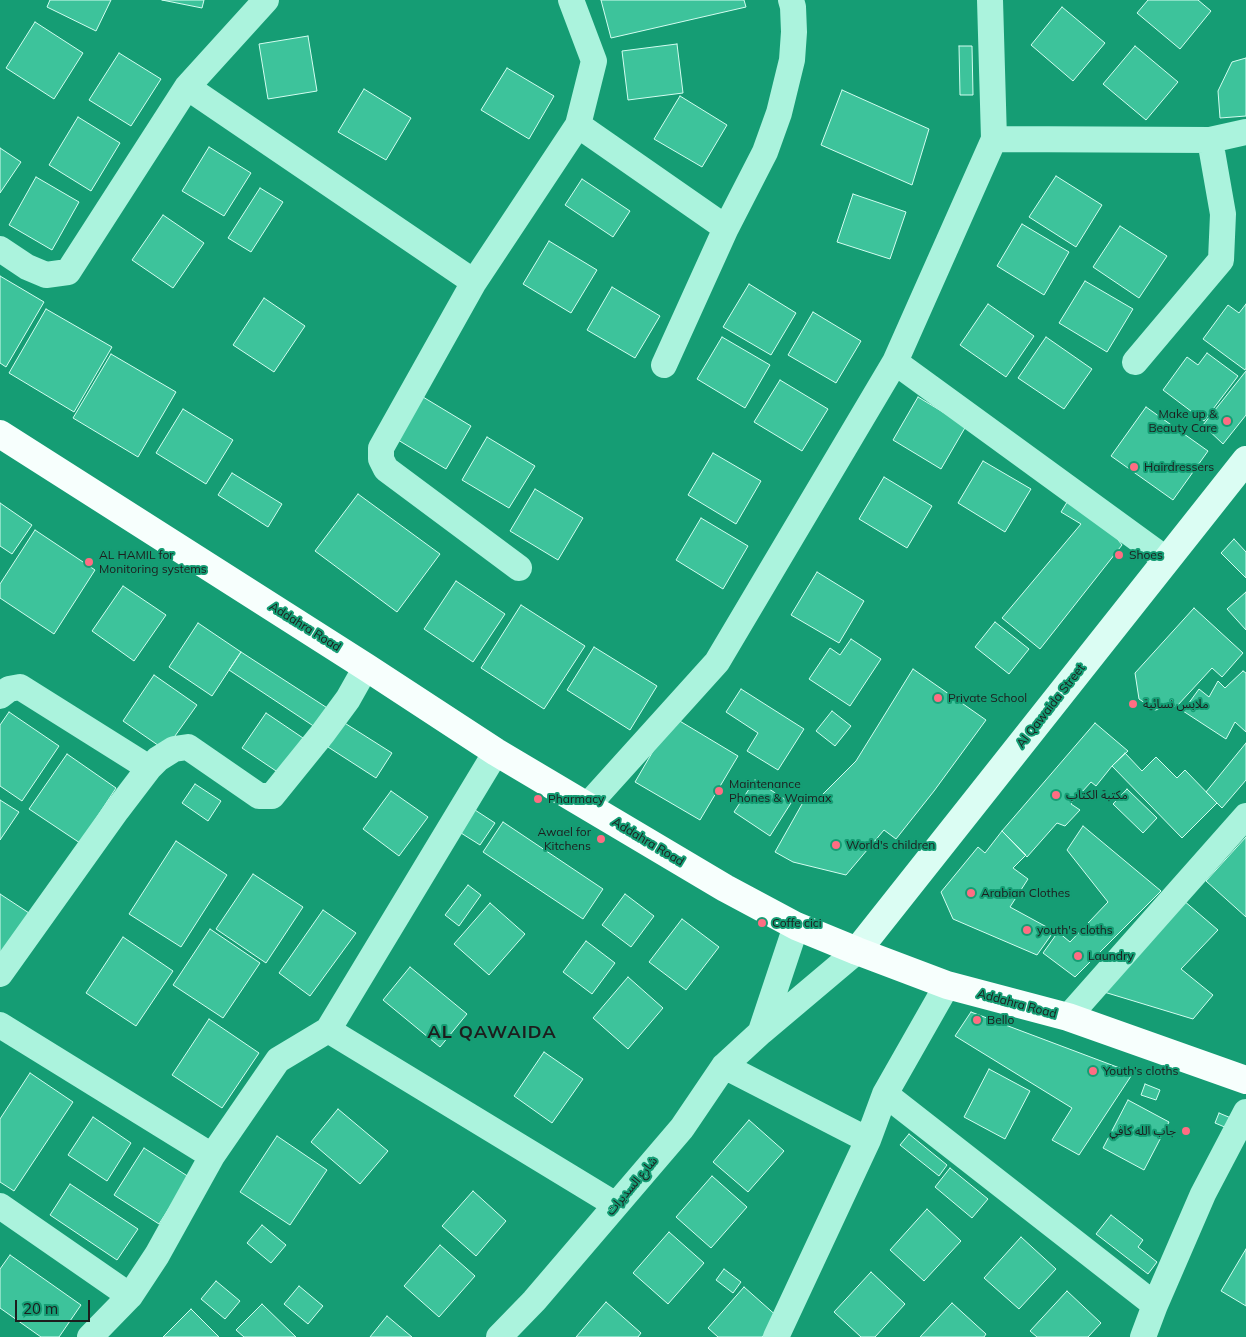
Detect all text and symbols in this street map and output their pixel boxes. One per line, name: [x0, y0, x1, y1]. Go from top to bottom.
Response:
place label: Make up & Beauty Care: [1148, 407, 1217, 435]
marker: Make up & Beauty Care: [1221, 415, 1233, 427]
place label: Hairdressers: [1144, 460, 1214, 474]
marker: Hairdressers: [1128, 461, 1140, 473]
place label: AL HAMIL for Monitoring systems: [99, 548, 207, 576]
place label: Shoes: [1129, 548, 1163, 562]
marker: Shoes: [1113, 549, 1125, 561]
marker: AL HAMIL for Monitoring systems: [83, 556, 95, 568]
street label: Addahra Road: [267, 599, 343, 655]
street label: Al Qawaida Street: [1014, 661, 1088, 751]
place label: Private School: [948, 691, 1027, 705]
marker: Private School: [932, 692, 944, 704]
place label: ملابس نسائية: [1143, 697, 1209, 711]
marker: ملابس نسائية: [1127, 698, 1139, 710]
place label: Maintenance Phones & Waimax: [729, 777, 831, 805]
marker: Maintenance Phones & Waimax: [713, 785, 725, 797]
place label: مكتبة الكتاب: [1066, 788, 1128, 802]
marker: مكتبة الكتاب: [1050, 789, 1062, 801]
place label: Pharmacy: [548, 792, 604, 806]
marker: Pharmacy: [532, 793, 544, 805]
street label: Addahra Road: [609, 815, 687, 869]
place label: Awael for Kitchens: [537, 825, 591, 853]
marker: Awael for Kitchens: [595, 833, 607, 845]
place label: World's children: [846, 838, 935, 852]
marker: World's children: [830, 839, 842, 851]
place label: Arabian Clothes: [981, 886, 1070, 900]
marker: Arabian Clothes: [965, 887, 977, 899]
place label: Coffe cici: [772, 916, 822, 930]
marker: Coffe cici: [756, 917, 768, 929]
place label: youth's cloths: [1037, 923, 1113, 937]
marker: youth's cloths: [1021, 924, 1033, 936]
place label: Laundry: [1088, 949, 1134, 963]
marker: Laundry: [1072, 950, 1084, 962]
street label: Addahra Road: [976, 987, 1058, 1021]
place label: Bello: [987, 1013, 1014, 1027]
marker: Bello: [971, 1014, 983, 1026]
district label: AL QAWAIDA: [426, 1022, 558, 1044]
place label: Youth’s cloths: [1103, 1064, 1178, 1078]
marker: Youth’s cloths: [1087, 1065, 1099, 1077]
place label: جاب الله كافي: [1109, 1124, 1176, 1138]
marker: جاب الله كافي: [1180, 1125, 1192, 1137]
street label: شارع السديرات: [603, 1154, 661, 1218]
scale bar: [18, 1290, 92, 1322]
text: 20 m: [23, 1299, 58, 1318]

